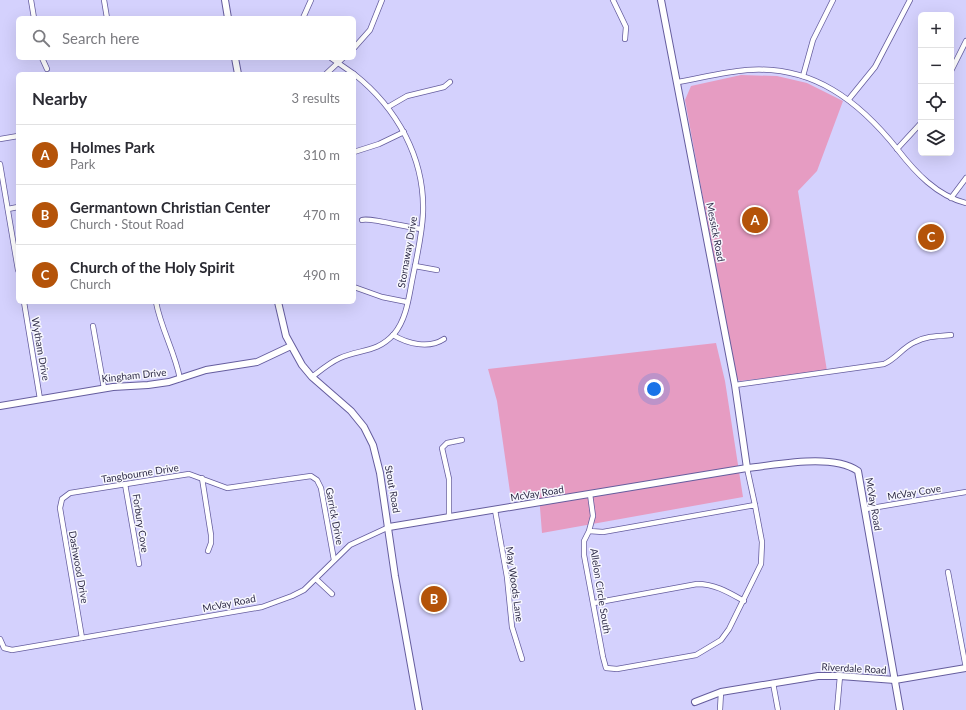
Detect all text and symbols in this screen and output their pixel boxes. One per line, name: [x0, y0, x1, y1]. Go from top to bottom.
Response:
map controls: [918, 12, 954, 156]
button: +: [918, 12, 954, 48]
search box: [16, 16, 356, 60]
icon: search: [30, 27, 52, 49]
text: Search here: [62, 29, 139, 47]
button: −: [918, 48, 954, 84]
button: locate: [918, 84, 954, 120]
text: Nearby: [32, 88, 87, 109]
text: 3 results: [292, 90, 340, 106]
button: layers: [918, 120, 954, 156]
text: Holmes Park: [70, 138, 155, 156]
text: A: [40, 147, 50, 163]
text: 310 m: [303, 147, 340, 163]
text: Park: [70, 156, 95, 172]
text: Germantown Christian Center: [70, 198, 270, 216]
street label: Messick Road: [704, 201, 728, 263]
pin: A: [742, 205, 768, 235]
text: B: [41, 207, 49, 223]
text: 470 m: [303, 207, 340, 223]
street label: Stornaway Drive: [395, 215, 419, 289]
text: Church · Stout Road: [70, 216, 184, 232]
pin: C: [918, 222, 944, 252]
text: Church of the Holy Spirit: [70, 258, 235, 276]
text: C: [41, 267, 49, 283]
text: 490 m: [303, 267, 340, 283]
text: Church: [70, 276, 111, 292]
street label: Wytham Drive: [30, 316, 52, 382]
street label: Kingham Drive: [101, 366, 167, 384]
your location: [644, 379, 664, 399]
street label: Tangbourne Drive: [100, 461, 180, 485]
street label: Stout Road: [383, 464, 403, 514]
street label: McVay Road: [863, 476, 885, 532]
street label: McVay Cove: [886, 482, 942, 502]
street label: McVay Road: [509, 483, 565, 503]
street label: Garrick Drive: [324, 486, 346, 546]
street label: Forbury Cove: [130, 493, 152, 553]
street label: Dashwood Drive: [67, 530, 91, 604]
street label: May Woods Lane: [504, 546, 526, 622]
street label: Allelon Circle South: [588, 547, 614, 635]
pin: B: [421, 584, 447, 614]
street label: McVay Road: [201, 592, 257, 614]
street label: Riverdale Road: [821, 660, 887, 676]

